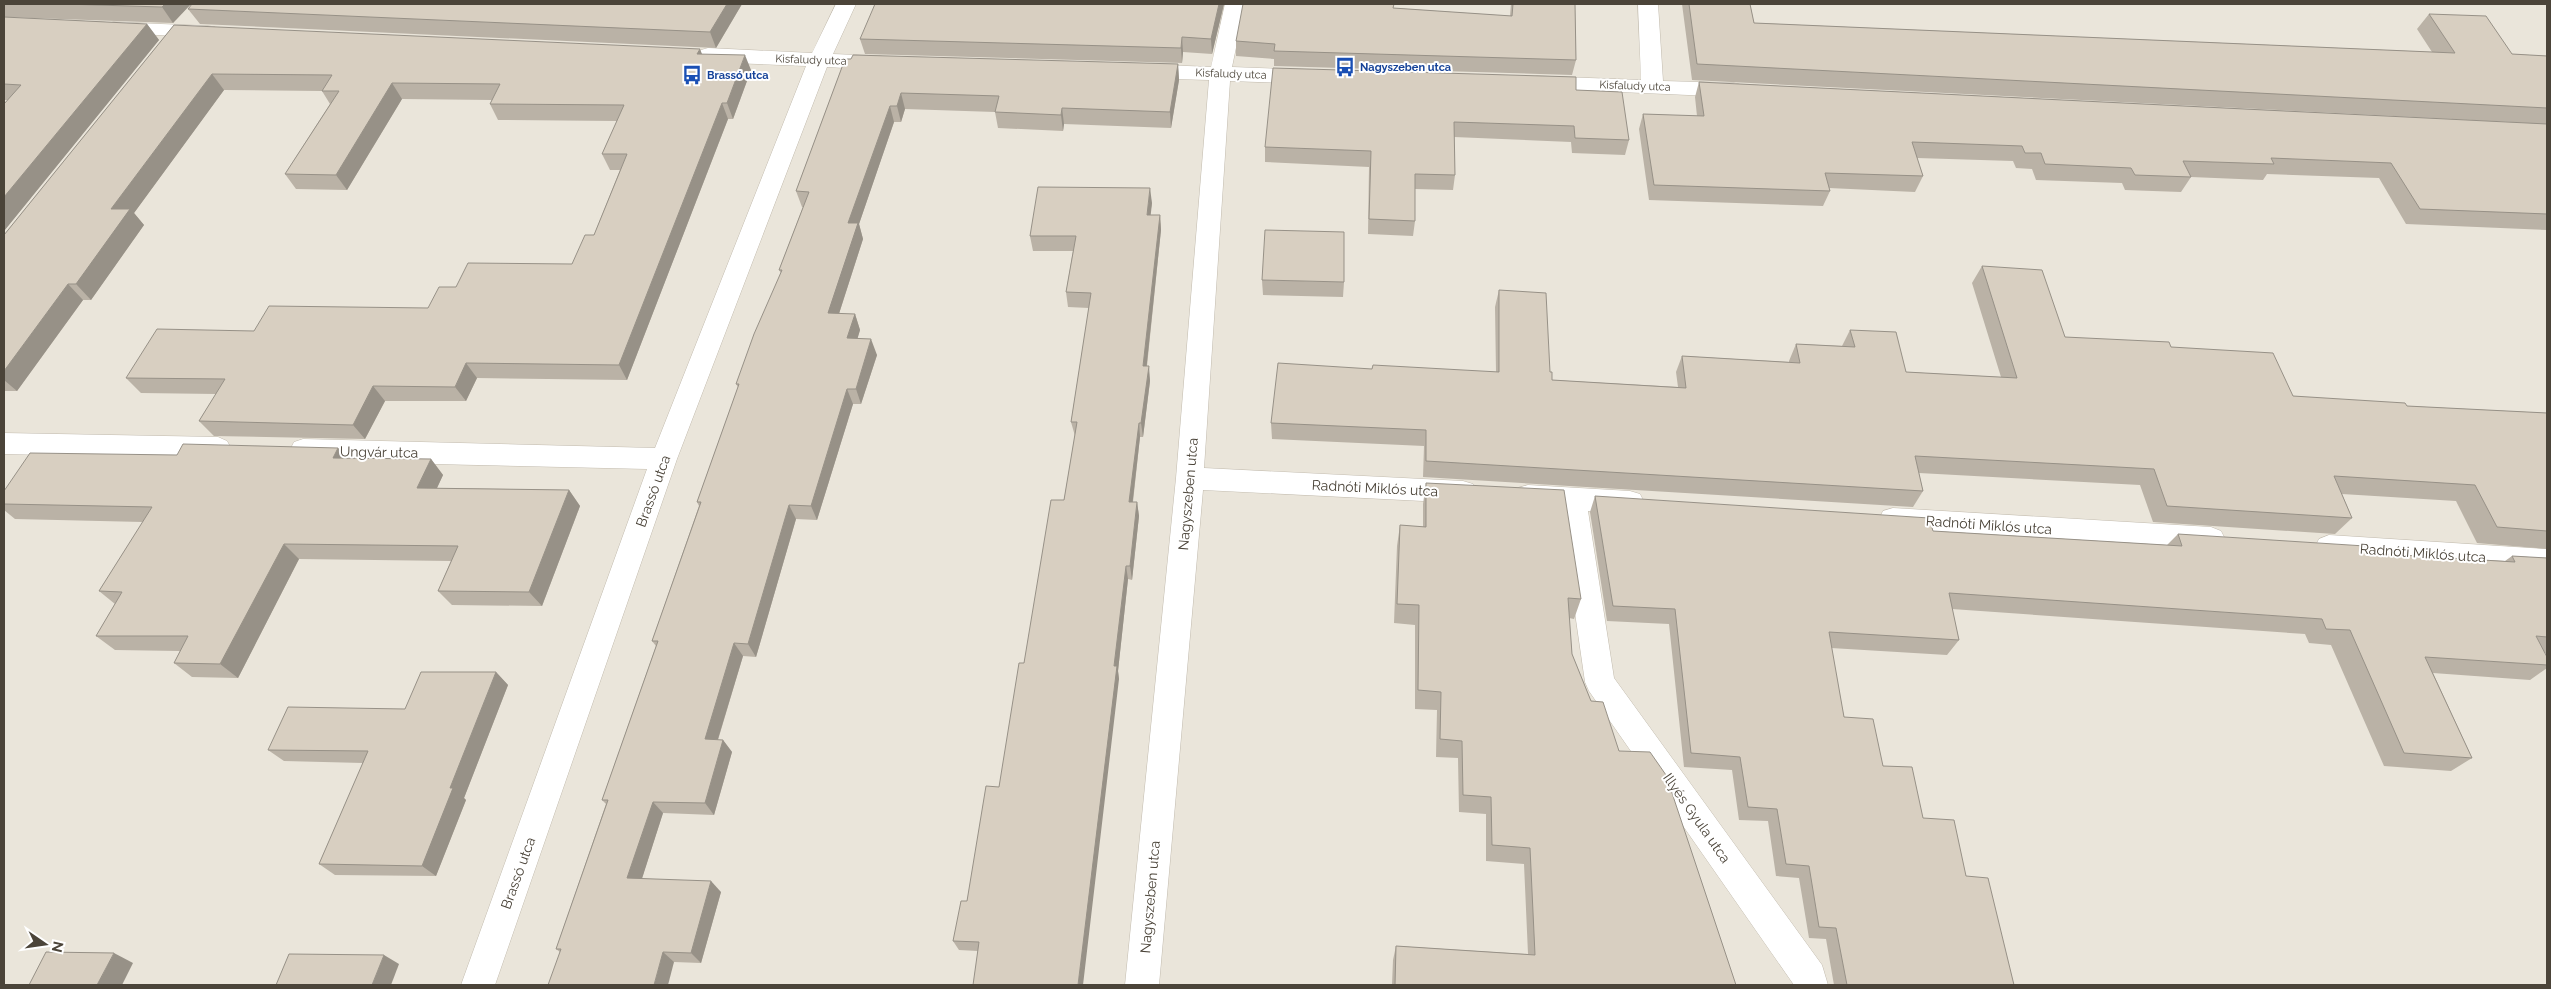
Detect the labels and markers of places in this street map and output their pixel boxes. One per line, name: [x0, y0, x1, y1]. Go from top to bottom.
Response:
bus stop icon: Nagyszeben utca: [1334, 56, 1356, 78]
place label: Nagyszeben utca: [1360, 61, 1451, 74]
bus stop icon: Brassó utca: [681, 64, 703, 86]
place label: Brassó utca: [707, 69, 769, 82]

